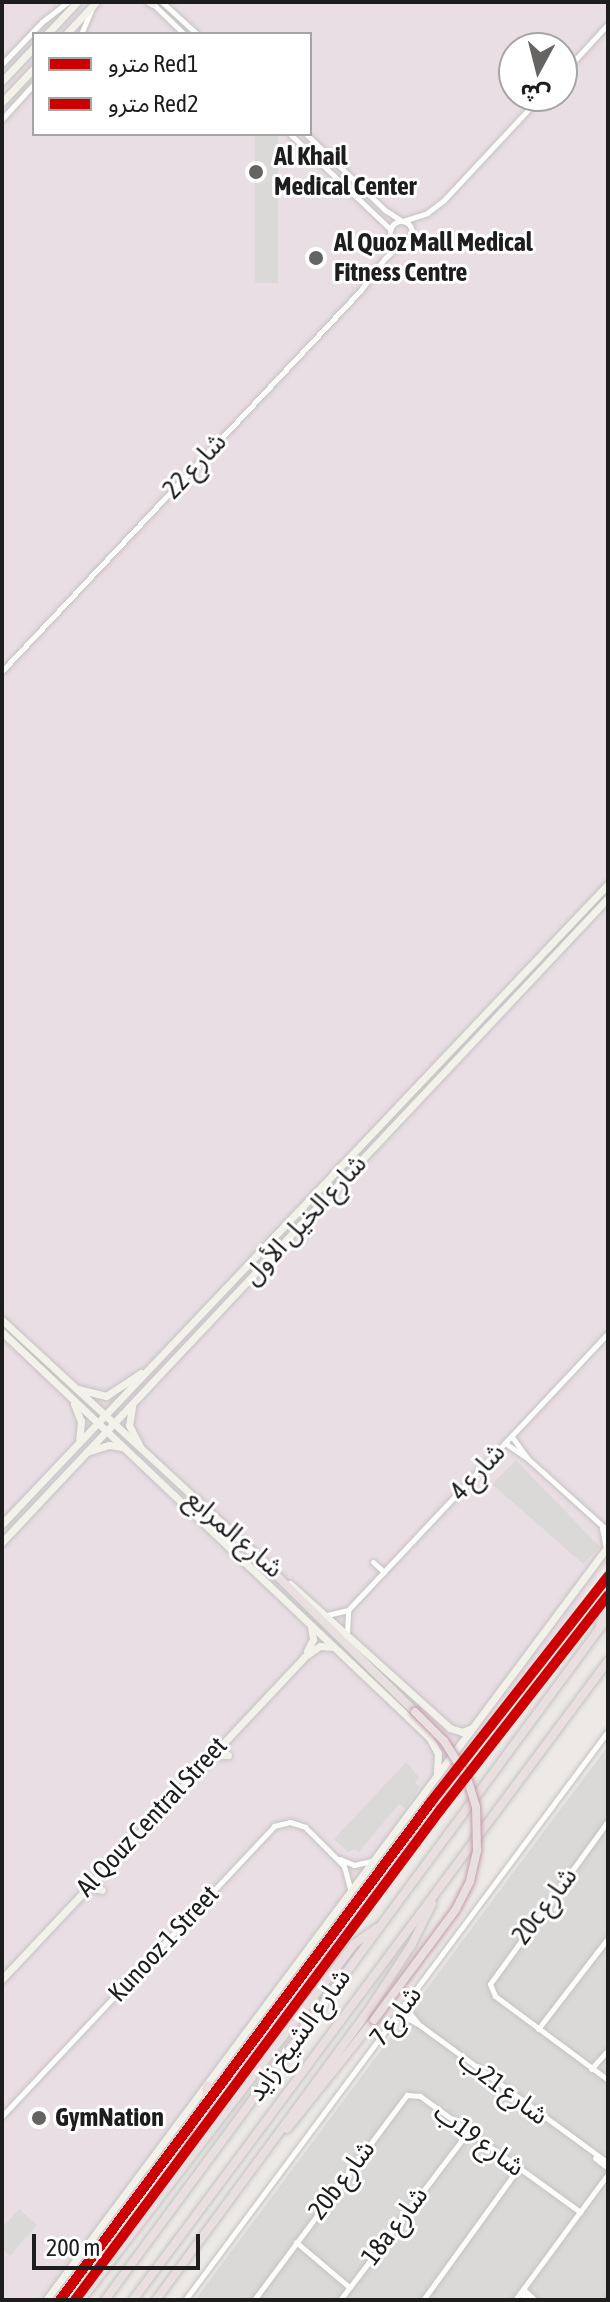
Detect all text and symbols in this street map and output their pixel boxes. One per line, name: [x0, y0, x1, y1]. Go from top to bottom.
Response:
legend: [32, 32, 312, 136]
north arrow: [498, 32, 578, 112]
text: مترو Red1: [108, 50, 199, 77]
text: ش: [519, 79, 552, 109]
text: مترو Red2: [108, 90, 199, 117]
place label: Al Khail Medical Center: [274, 141, 416, 202]
marker: Al Khail Medical Center: [245, 161, 267, 183]
place label: Al Quoz Mall Medical Fitness Centre: [334, 227, 533, 288]
marker: Al Quoz Mall Medical Fitness Centre: [305, 247, 327, 269]
street label: شارع 22: [157, 427, 233, 505]
street label: شارع الخيل الأول: [237, 1148, 373, 1292]
street label: شارع 4: [444, 1437, 512, 1507]
street label: شارع المرابع: [179, 1483, 289, 1585]
street label: Al Qouz Central Street: [70, 1731, 234, 1903]
street label: 20c شارع: [506, 1861, 584, 1951]
street label: Kunooz 1 Street: [102, 1879, 226, 2009]
street label: شارع الشيخ زايد: [241, 1963, 357, 2107]
street label: شارع 7: [364, 1980, 428, 2052]
street label: شارع 21ب: [452, 2044, 554, 2132]
street label: شارع 19ب: [428, 2097, 530, 2183]
place label: GymNation: [55, 2102, 164, 2134]
marker: GymNation: [30, 2109, 48, 2127]
street label: 20b شارع: [302, 2134, 382, 2226]
street label: 18a شارع: [355, 2180, 435, 2272]
scale bar: [36, 2218, 204, 2268]
text: 200 m: [46, 2234, 100, 2261]

